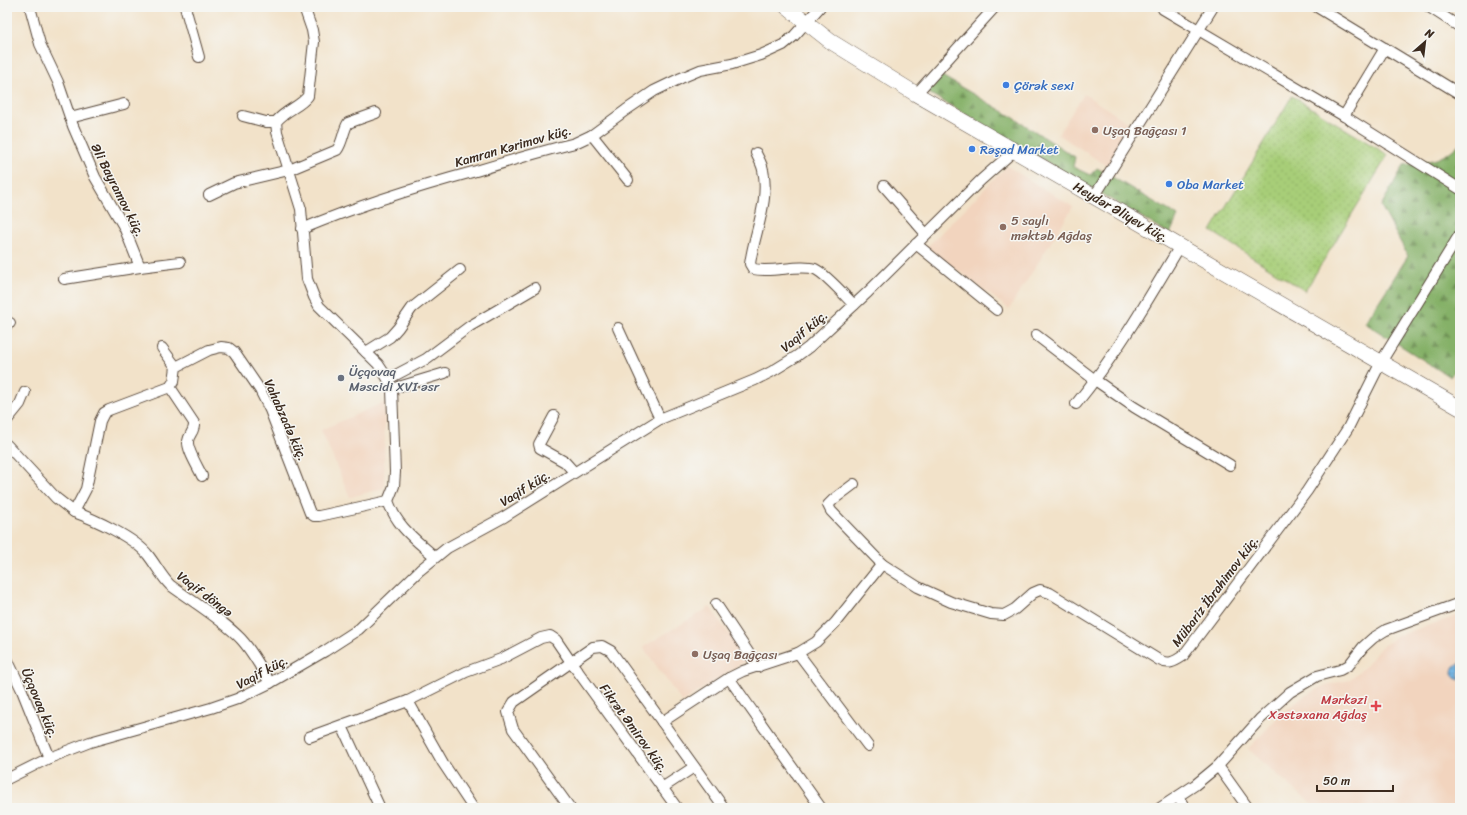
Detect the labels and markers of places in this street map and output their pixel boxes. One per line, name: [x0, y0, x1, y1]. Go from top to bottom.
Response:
place label: Çörək sexi: [1014, 74, 1074, 97]
marker: Çörək sexi: [1001, 80, 1011, 90]
place label: Uşaq Bağçası 1: [1103, 119, 1187, 142]
marker: Uşaq Bağçası 1: [1090, 125, 1100, 135]
place label: Rəşad Market: [980, 138, 1059, 161]
marker: Rəşad Market: [967, 144, 977, 154]
place label: Oba Market: [1177, 173, 1244, 196]
marker: Oba Market: [1164, 179, 1174, 189]
place label: 5 saylı məktəb Ağdaş: [1011, 209, 1093, 247]
marker: 5 saylı məktəb Ağdaş: [998, 222, 1008, 232]
place label: Üçqovaq Məscidi XVI əsr: [349, 360, 440, 398]
marker: Üçqovaq Məscidi XVI əsr: [336, 373, 346, 383]
place label: Uşaq Bağçası: [703, 643, 778, 666]
marker: Uşaq Bağçası: [690, 649, 700, 659]
place label: Mərkəzi Xəstəxana Ağdaş: [1268, 688, 1368, 726]
marker: Mərkəzi Xəstəxana Ağdaş: [1370, 700, 1382, 712]

